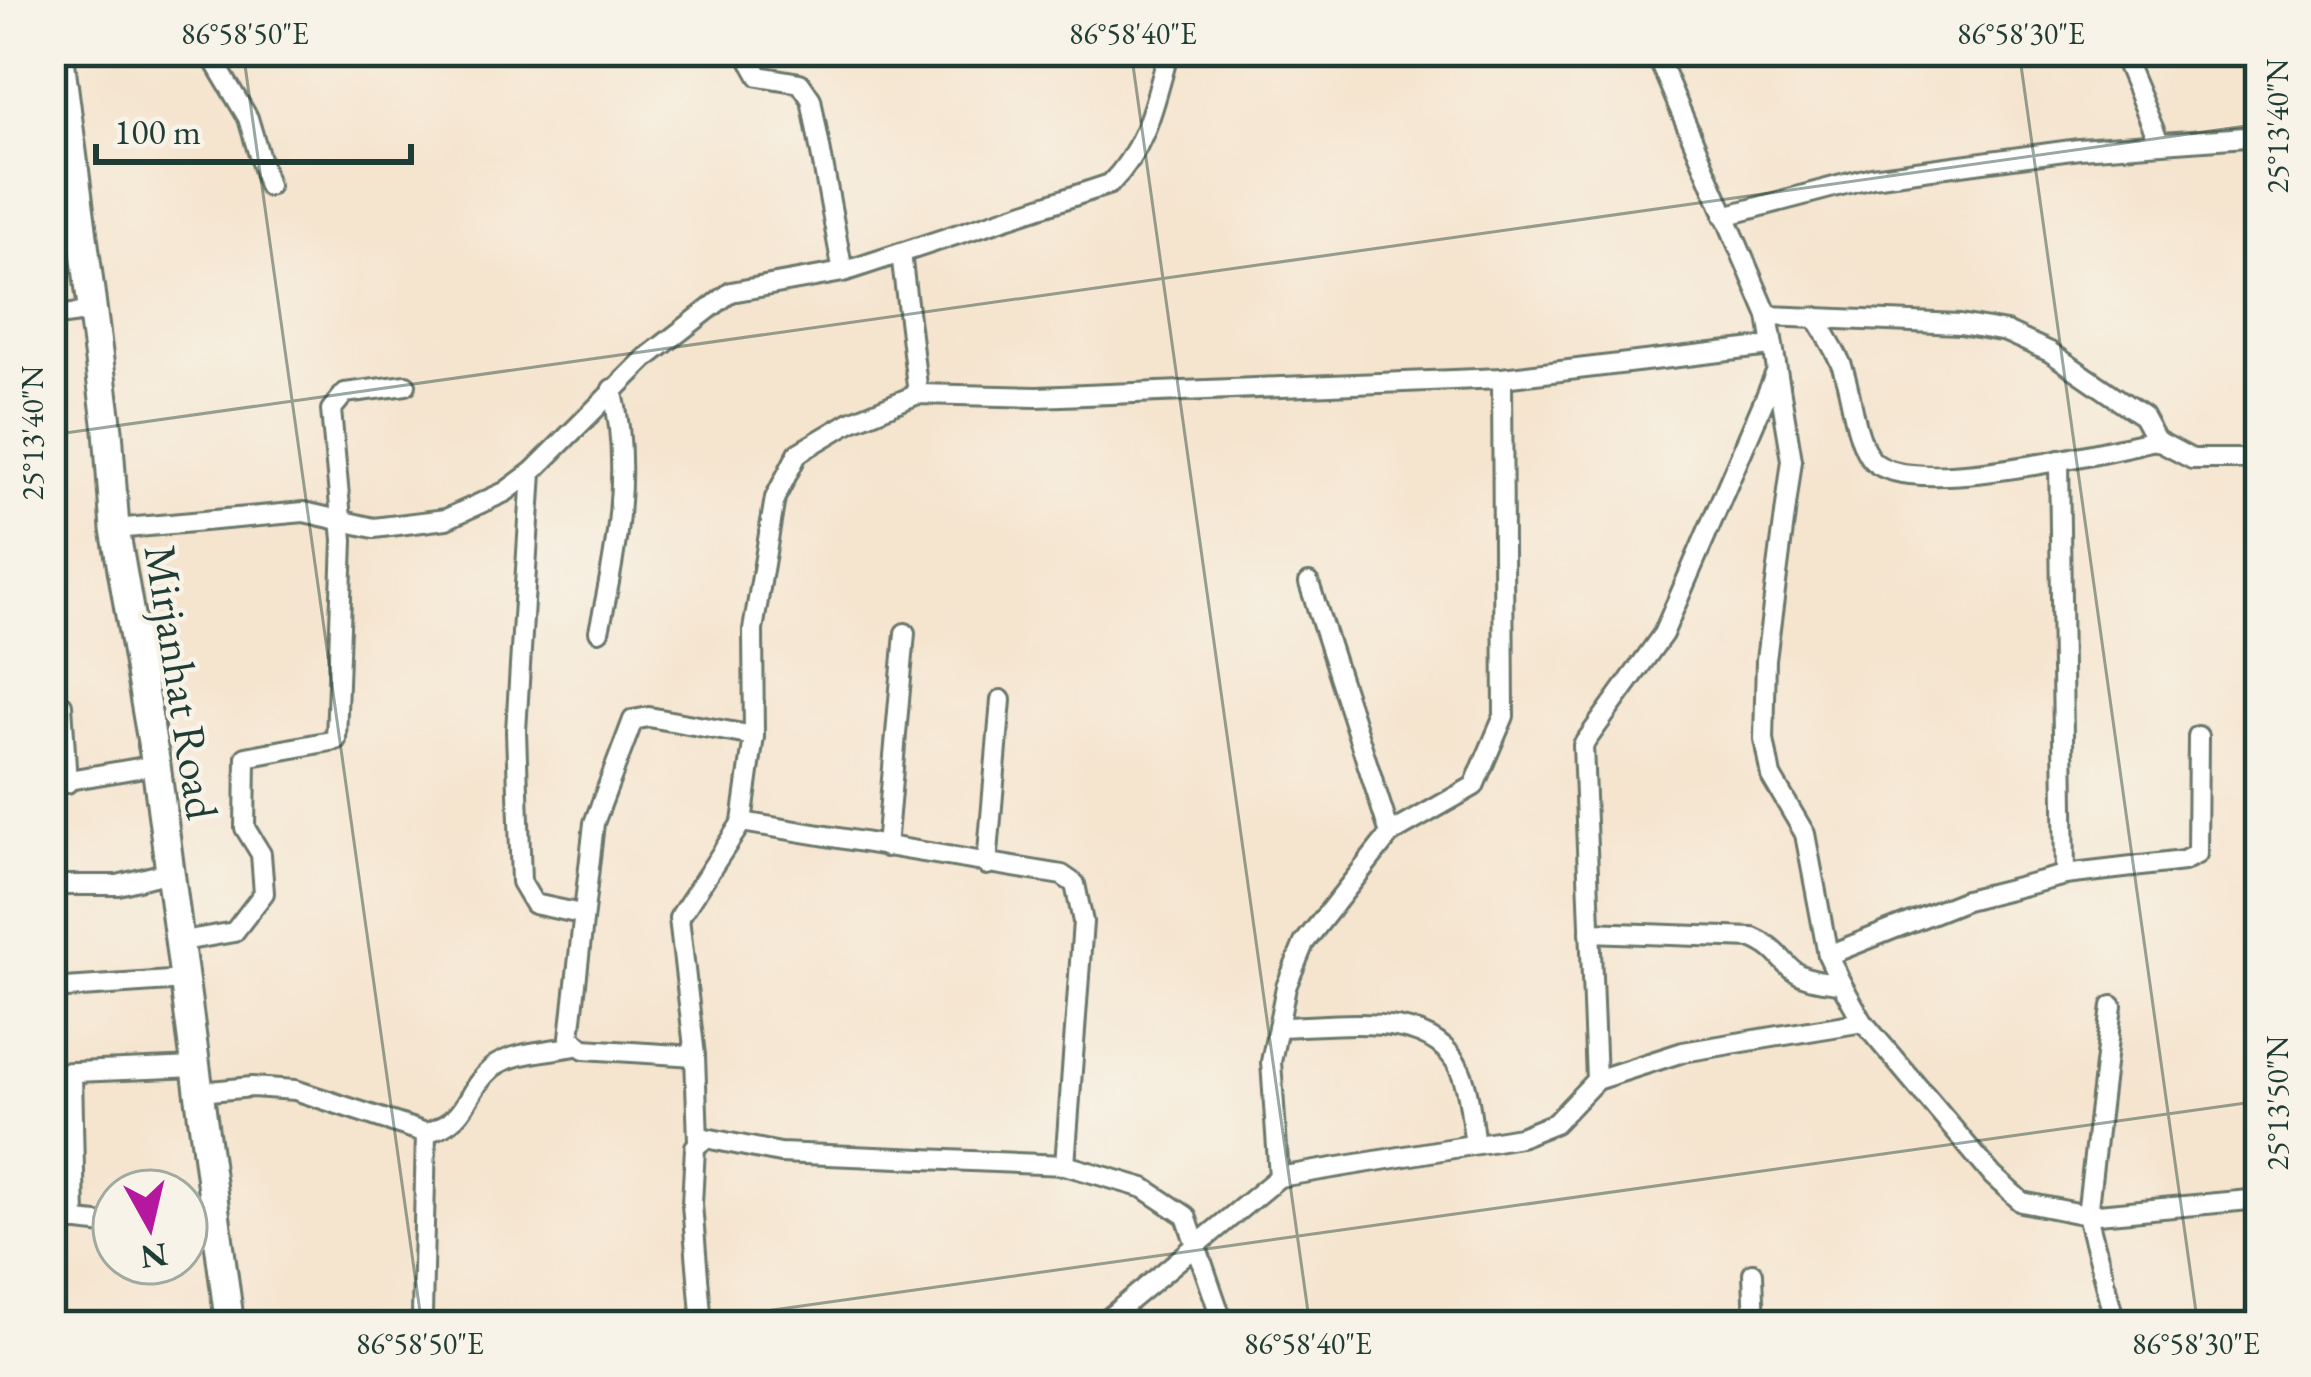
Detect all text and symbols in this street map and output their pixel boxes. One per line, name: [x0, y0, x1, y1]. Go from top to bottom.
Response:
text: 86°58'50"E: [181, 14, 309, 53]
text: 86°58'40"E: [1069, 14, 1197, 53]
text: 86°58'30"E: [1957, 14, 2085, 53]
text: 25°13'40"N: [2258, 58, 2297, 193]
scale bar: [96, 90, 411, 164]
text: 100 m: [114, 108, 201, 155]
text: 25°13'40"N: [13, 365, 52, 500]
street label: Mirjanhat Road: [132, 541, 232, 824]
text: 25°13'50"N: [2258, 1035, 2297, 1170]
north arrow: [90, 1167, 210, 1287]
text: N: [138, 1233, 170, 1279]
text: 86°58'50"E: [356, 1324, 484, 1363]
text: 86°58'40"E: [1244, 1324, 1372, 1363]
text: 86°58'30"E: [2132, 1324, 2260, 1363]

